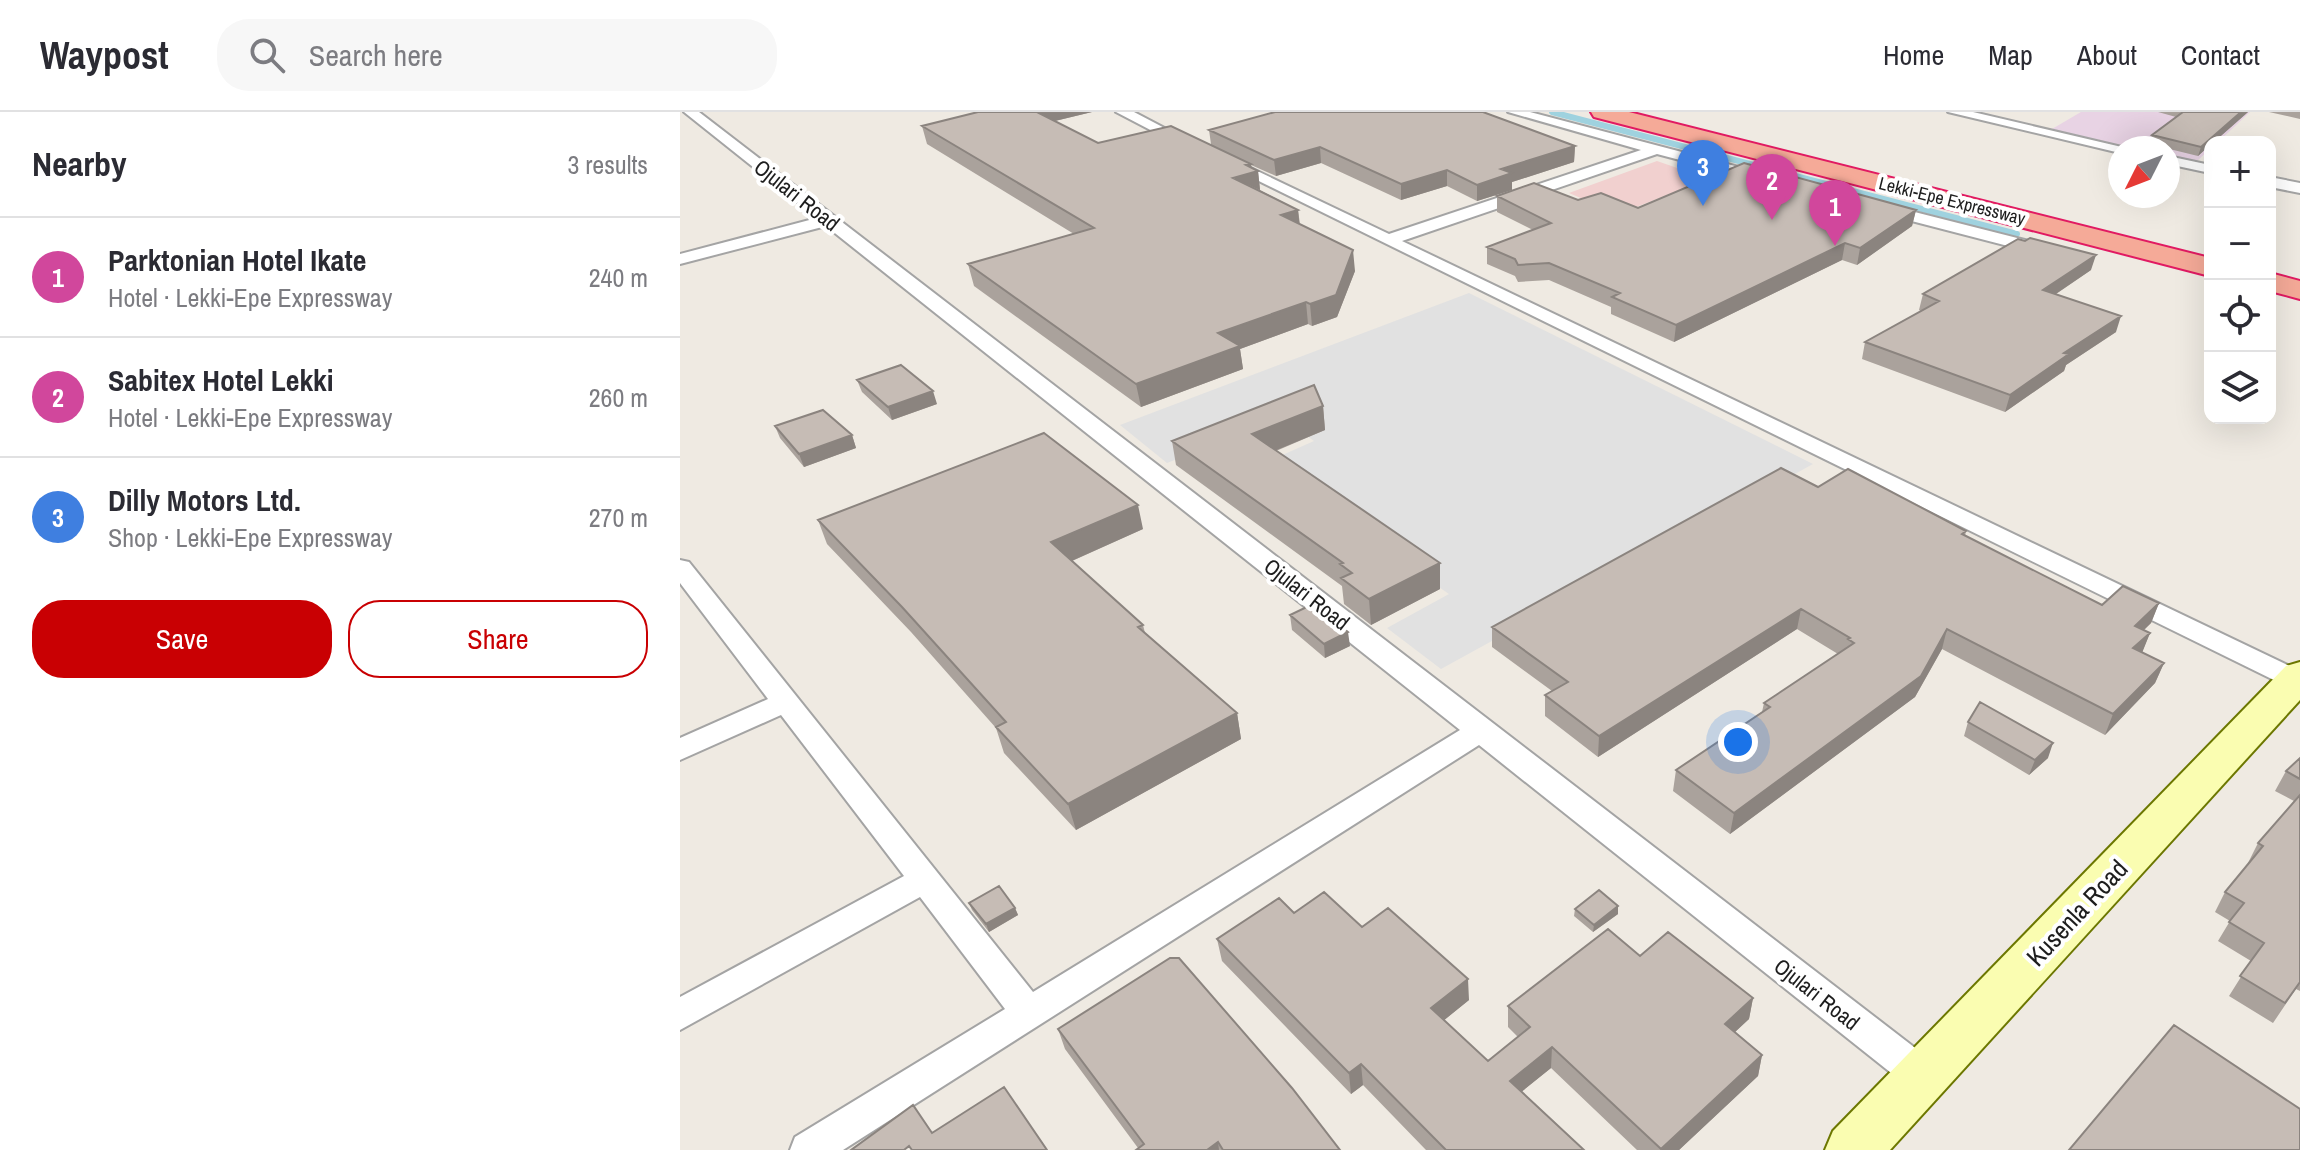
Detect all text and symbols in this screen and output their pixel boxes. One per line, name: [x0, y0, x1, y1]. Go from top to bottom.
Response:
search box: [217, 19, 777, 91]
text: Waypost: [40, 30, 169, 81]
icon: search: [245, 33, 289, 77]
text: Search here: [309, 35, 443, 75]
text: Home: [1883, 36, 1944, 74]
text: Map: [1988, 36, 2033, 74]
text: About: [2077, 36, 2137, 74]
text: Contact: [2181, 36, 2260, 74]
north arrow: [2108, 136, 2180, 208]
map controls: [2204, 136, 2276, 424]
button: +: [2204, 136, 2276, 208]
pin: 3: [1677, 140, 1729, 206]
text: Nearby: [32, 141, 127, 187]
text: 3 results: [567, 147, 648, 182]
street label: Ojulari Road: [748, 152, 846, 238]
pin: 2: [1746, 154, 1798, 220]
street label: Lekki-Epe Expressway: [1876, 170, 2029, 231]
pin: 1: [1809, 180, 1861, 246]
button: −: [2204, 208, 2276, 280]
text: Parktonian Hotel Ikate: [108, 240, 366, 280]
text: 1: [52, 260, 64, 295]
text: 240 m: [589, 260, 648, 295]
text: Hotel · Lekki-Epe Expressway: [108, 280, 392, 315]
button: locate: [2204, 280, 2276, 352]
button: layers: [2204, 352, 2276, 424]
text: Sabitex Hotel Lekki: [108, 360, 334, 400]
text: 2: [52, 380, 64, 415]
text: 260 m: [589, 380, 648, 415]
text: Hotel · Lekki-Epe Expressway: [108, 400, 392, 435]
text: Dilly Motors Ltd.: [108, 480, 301, 520]
text: 3: [52, 500, 64, 535]
text: 270 m: [589, 500, 648, 535]
text: Shop · Lekki-Epe Expressway: [108, 520, 392, 555]
street label: Ojulari Road: [1258, 551, 1356, 637]
button: Save: [32, 600, 332, 678]
button: Share: [348, 600, 648, 678]
your location: [1718, 722, 1758, 762]
street label: Kusenla Road: [2018, 852, 2135, 974]
street label: Ojulari Road: [1768, 951, 1866, 1037]

